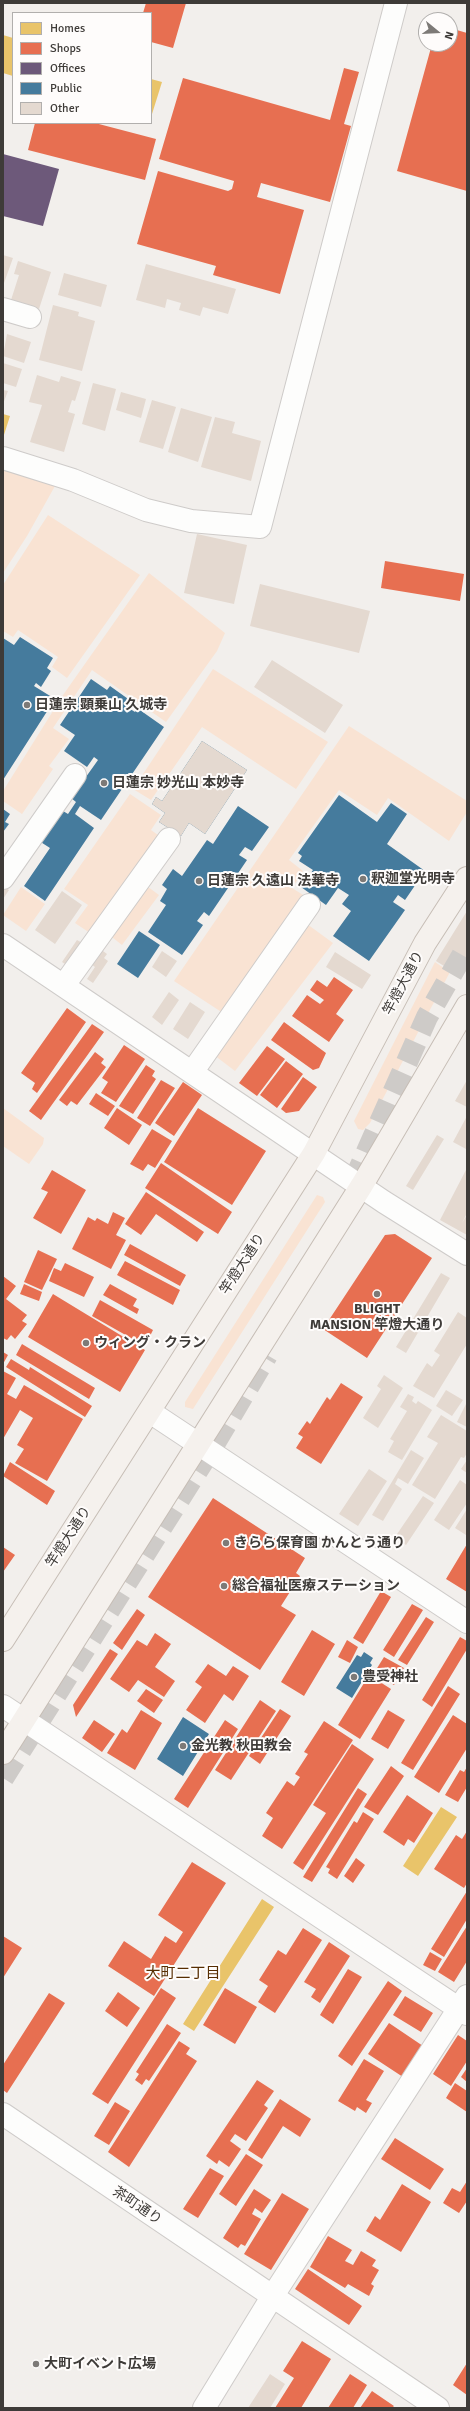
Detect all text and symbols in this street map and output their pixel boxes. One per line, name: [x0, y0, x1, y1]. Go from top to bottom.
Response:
legend: [12, 12, 152, 124]
north arrow: [418, 12, 458, 52]
text: Homes: [50, 21, 85, 36]
text: N: [442, 30, 456, 41]
text: Shops: [50, 41, 81, 56]
text: Offices: [50, 61, 85, 76]
text: Public: [50, 81, 82, 96]
text: Other: [50, 101, 79, 116]
place label: 日蓮宗 顕乗山 久城寺: [35, 697, 167, 713]
marker: 日蓮宗 顕乗山 久城寺: [22, 700, 32, 710]
place label: 日蓮宗 妙光山 本妙寺: [112, 775, 244, 791]
marker: 日蓮宗 妙光山 本妙寺: [99, 778, 109, 788]
place label: 釈迦堂光明寺: [371, 871, 455, 887]
place label: 日蓮宗 久遠山 法華寺: [207, 873, 339, 889]
marker: 釈迦堂光明寺: [358, 874, 368, 884]
marker: 日蓮宗 久遠山 法華寺: [194, 876, 204, 886]
street label: 竿燈大通り: [380, 948, 428, 1018]
street label: 竿燈大通り: [217, 1230, 269, 1298]
marker: BLIGHT MANSION 竿燈大通り: [372, 1289, 382, 1299]
place label: BLIGHT MANSION 竿燈大通り: [310, 1301, 444, 1334]
place label: ウィング・クラン: [94, 1335, 206, 1351]
marker: ウィング・クラン: [81, 1338, 91, 1348]
street label: 竿燈大通り: [43, 1503, 95, 1571]
place label: きらら保育園 かんとう通り: [234, 1535, 405, 1551]
marker: きらら保育園 かんとう通り: [221, 1538, 231, 1548]
place label: 総合福祉医療ステーション: [232, 1578, 400, 1594]
marker: 総合福祉医療ステーション: [219, 1581, 229, 1591]
place label: 豊受神社: [362, 1669, 418, 1685]
marker: 豊受神社: [349, 1672, 359, 1682]
place label: 金光教 秋田教会: [191, 1738, 292, 1754]
marker: 金光教 秋田教会: [178, 1741, 188, 1751]
district label: 大町二丁目: [146, 1965, 220, 1983]
street label: 茶町通り: [109, 2183, 165, 2229]
place label: 大町イベント広場: [44, 2356, 156, 2372]
marker: 大町イベント広場: [31, 2359, 41, 2369]

